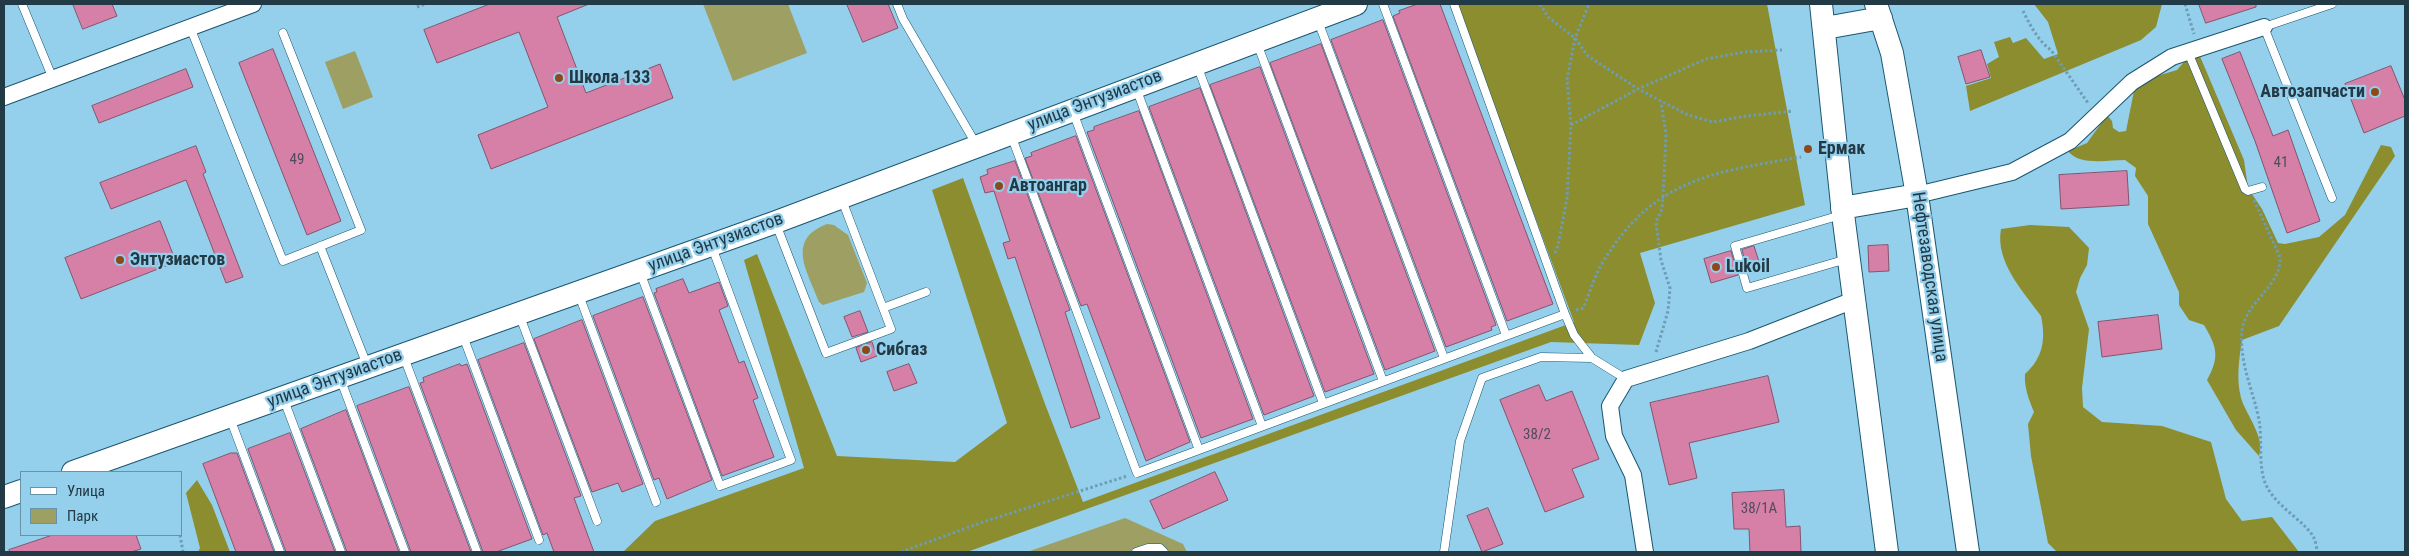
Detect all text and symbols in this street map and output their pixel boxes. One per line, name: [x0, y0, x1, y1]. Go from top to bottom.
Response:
street label: улица Энтузиастов: [1025, 65, 1165, 137]
place label: Школа 133: [569, 67, 650, 89]
marker: Школа 133: [553, 72, 565, 84]
place label: Автозапчасти: [2260, 81, 2365, 103]
marker: Автозапчасти: [2369, 86, 2381, 98]
place label: Ермак: [1818, 138, 1865, 160]
marker: Ермак: [1802, 143, 1814, 155]
house number: 49: [290, 151, 304, 169]
house number: 41: [2274, 154, 2288, 172]
place label: Автоангар: [1009, 175, 1087, 197]
marker: Автоангар: [993, 180, 1005, 192]
street label: Нефтезаводская улица: [1906, 191, 1952, 363]
street label: улица Энтузиастов: [645, 209, 787, 277]
place label: Энтузиастов: [130, 249, 225, 271]
marker: Энтузиастов: [114, 254, 126, 266]
place label: Lukoil: [1726, 256, 1770, 278]
marker: Lukoil: [1710, 261, 1722, 273]
place label: Сибгаз: [876, 339, 927, 361]
marker: Сибгаз: [860, 344, 872, 356]
street label: улица Энтузиастов: [264, 345, 406, 413]
house number: 38/2: [1523, 426, 1551, 444]
legend: [20, 471, 182, 536]
text: Улица: [67, 482, 105, 500]
house number: 38/1А: [1741, 500, 1777, 518]
text: Парк: [67, 507, 98, 525]

